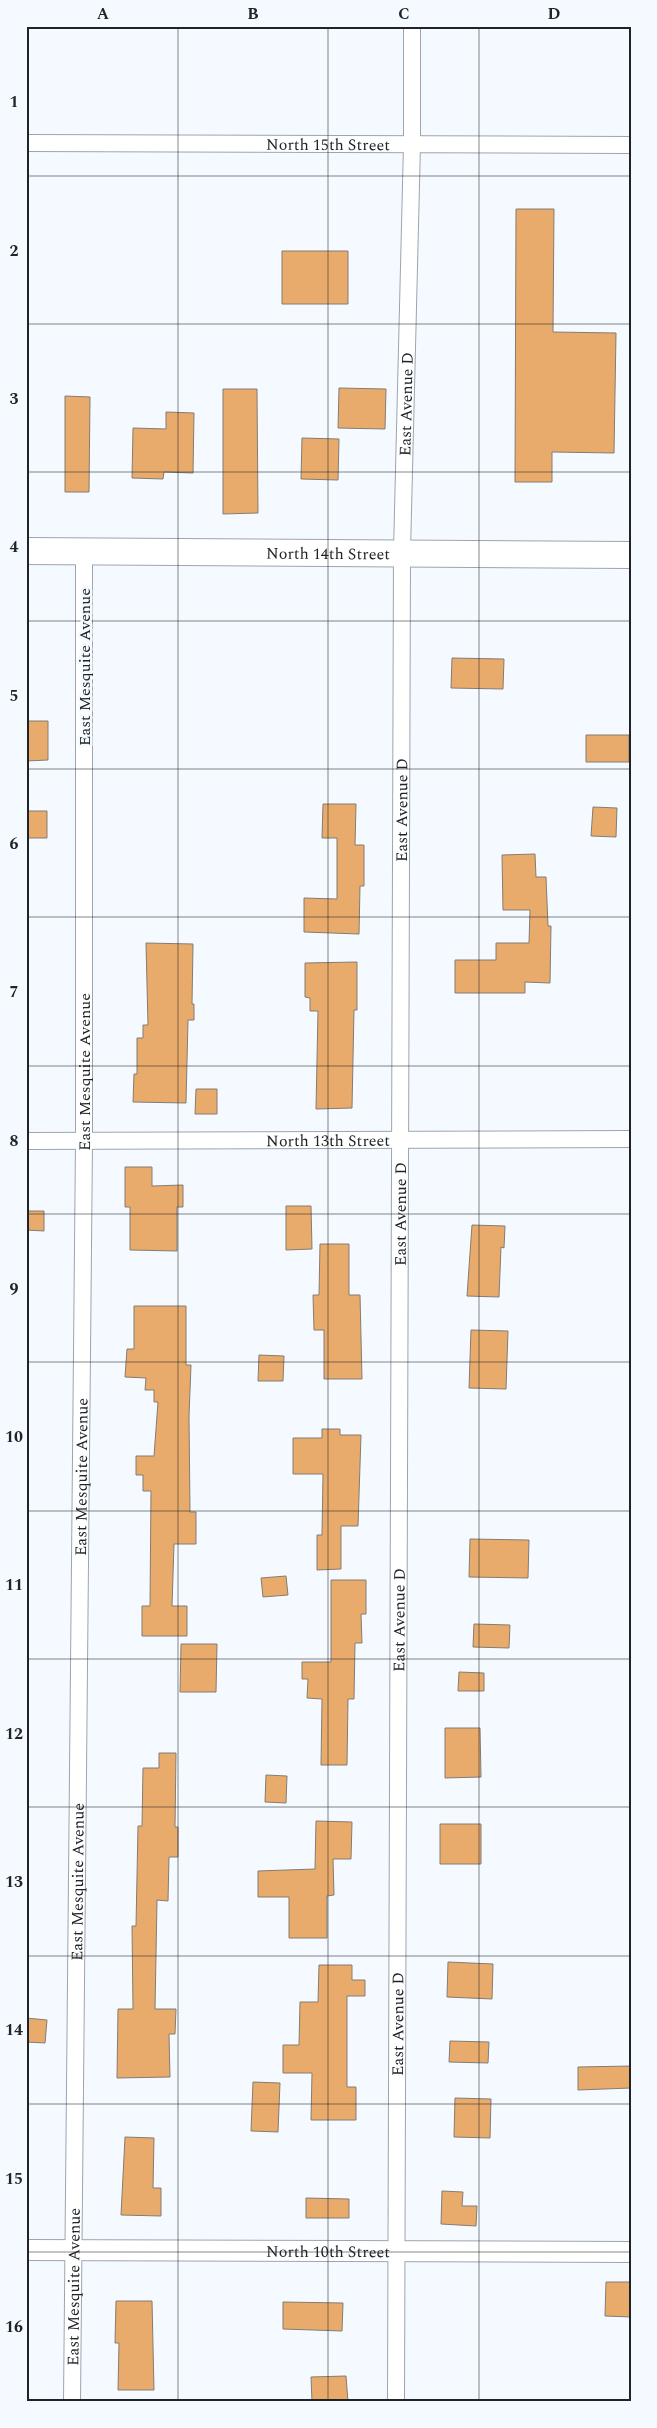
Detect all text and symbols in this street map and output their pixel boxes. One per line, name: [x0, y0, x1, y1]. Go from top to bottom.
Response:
text: A: [97, 2, 110, 26]
text: B: [247, 2, 259, 26]
text: C: [398, 2, 410, 26]
text: D: [548, 2, 561, 26]
text: 1: [10, 90, 18, 114]
street label: North 15th Street: [266, 133, 390, 157]
text: 2: [10, 239, 19, 263]
street label: East Avenue D: [393, 352, 420, 456]
text: 3: [10, 387, 19, 411]
text: 4: [10, 535, 19, 559]
street label: North 14th Street: [266, 542, 390, 566]
street label: East Mesquite Avenue: [73, 588, 97, 746]
text: 5: [10, 684, 18, 708]
street label: East Avenue D: [390, 758, 414, 862]
text: 6: [10, 832, 19, 856]
text: 7: [10, 980, 19, 1004]
street label: East Mesquite Avenue: [73, 993, 97, 1151]
text: 8: [10, 1129, 19, 1153]
street label: North 13th Street: [266, 1129, 390, 1153]
street label: East Avenue D: [389, 1162, 413, 1266]
text: 9: [10, 1277, 19, 1301]
street label: East Mesquite Avenue: [69, 1398, 95, 1556]
text: 10: [5, 1425, 23, 1449]
street label: East Avenue D: [387, 1568, 412, 1672]
text: 11: [5, 1573, 23, 1597]
text: 12: [5, 1722, 23, 1746]
street label: East Mesquite Avenue: [65, 1803, 91, 1961]
text: 13: [5, 1870, 23, 1894]
street label: East Avenue D: [386, 1972, 410, 2076]
text: 14: [5, 2018, 23, 2042]
text: 15: [5, 2167, 23, 2191]
street label: East Mesquite Avenue: [61, 2208, 87, 2366]
street label: North 10th Street: [266, 2240, 390, 2264]
text: 16: [5, 2315, 23, 2339]

